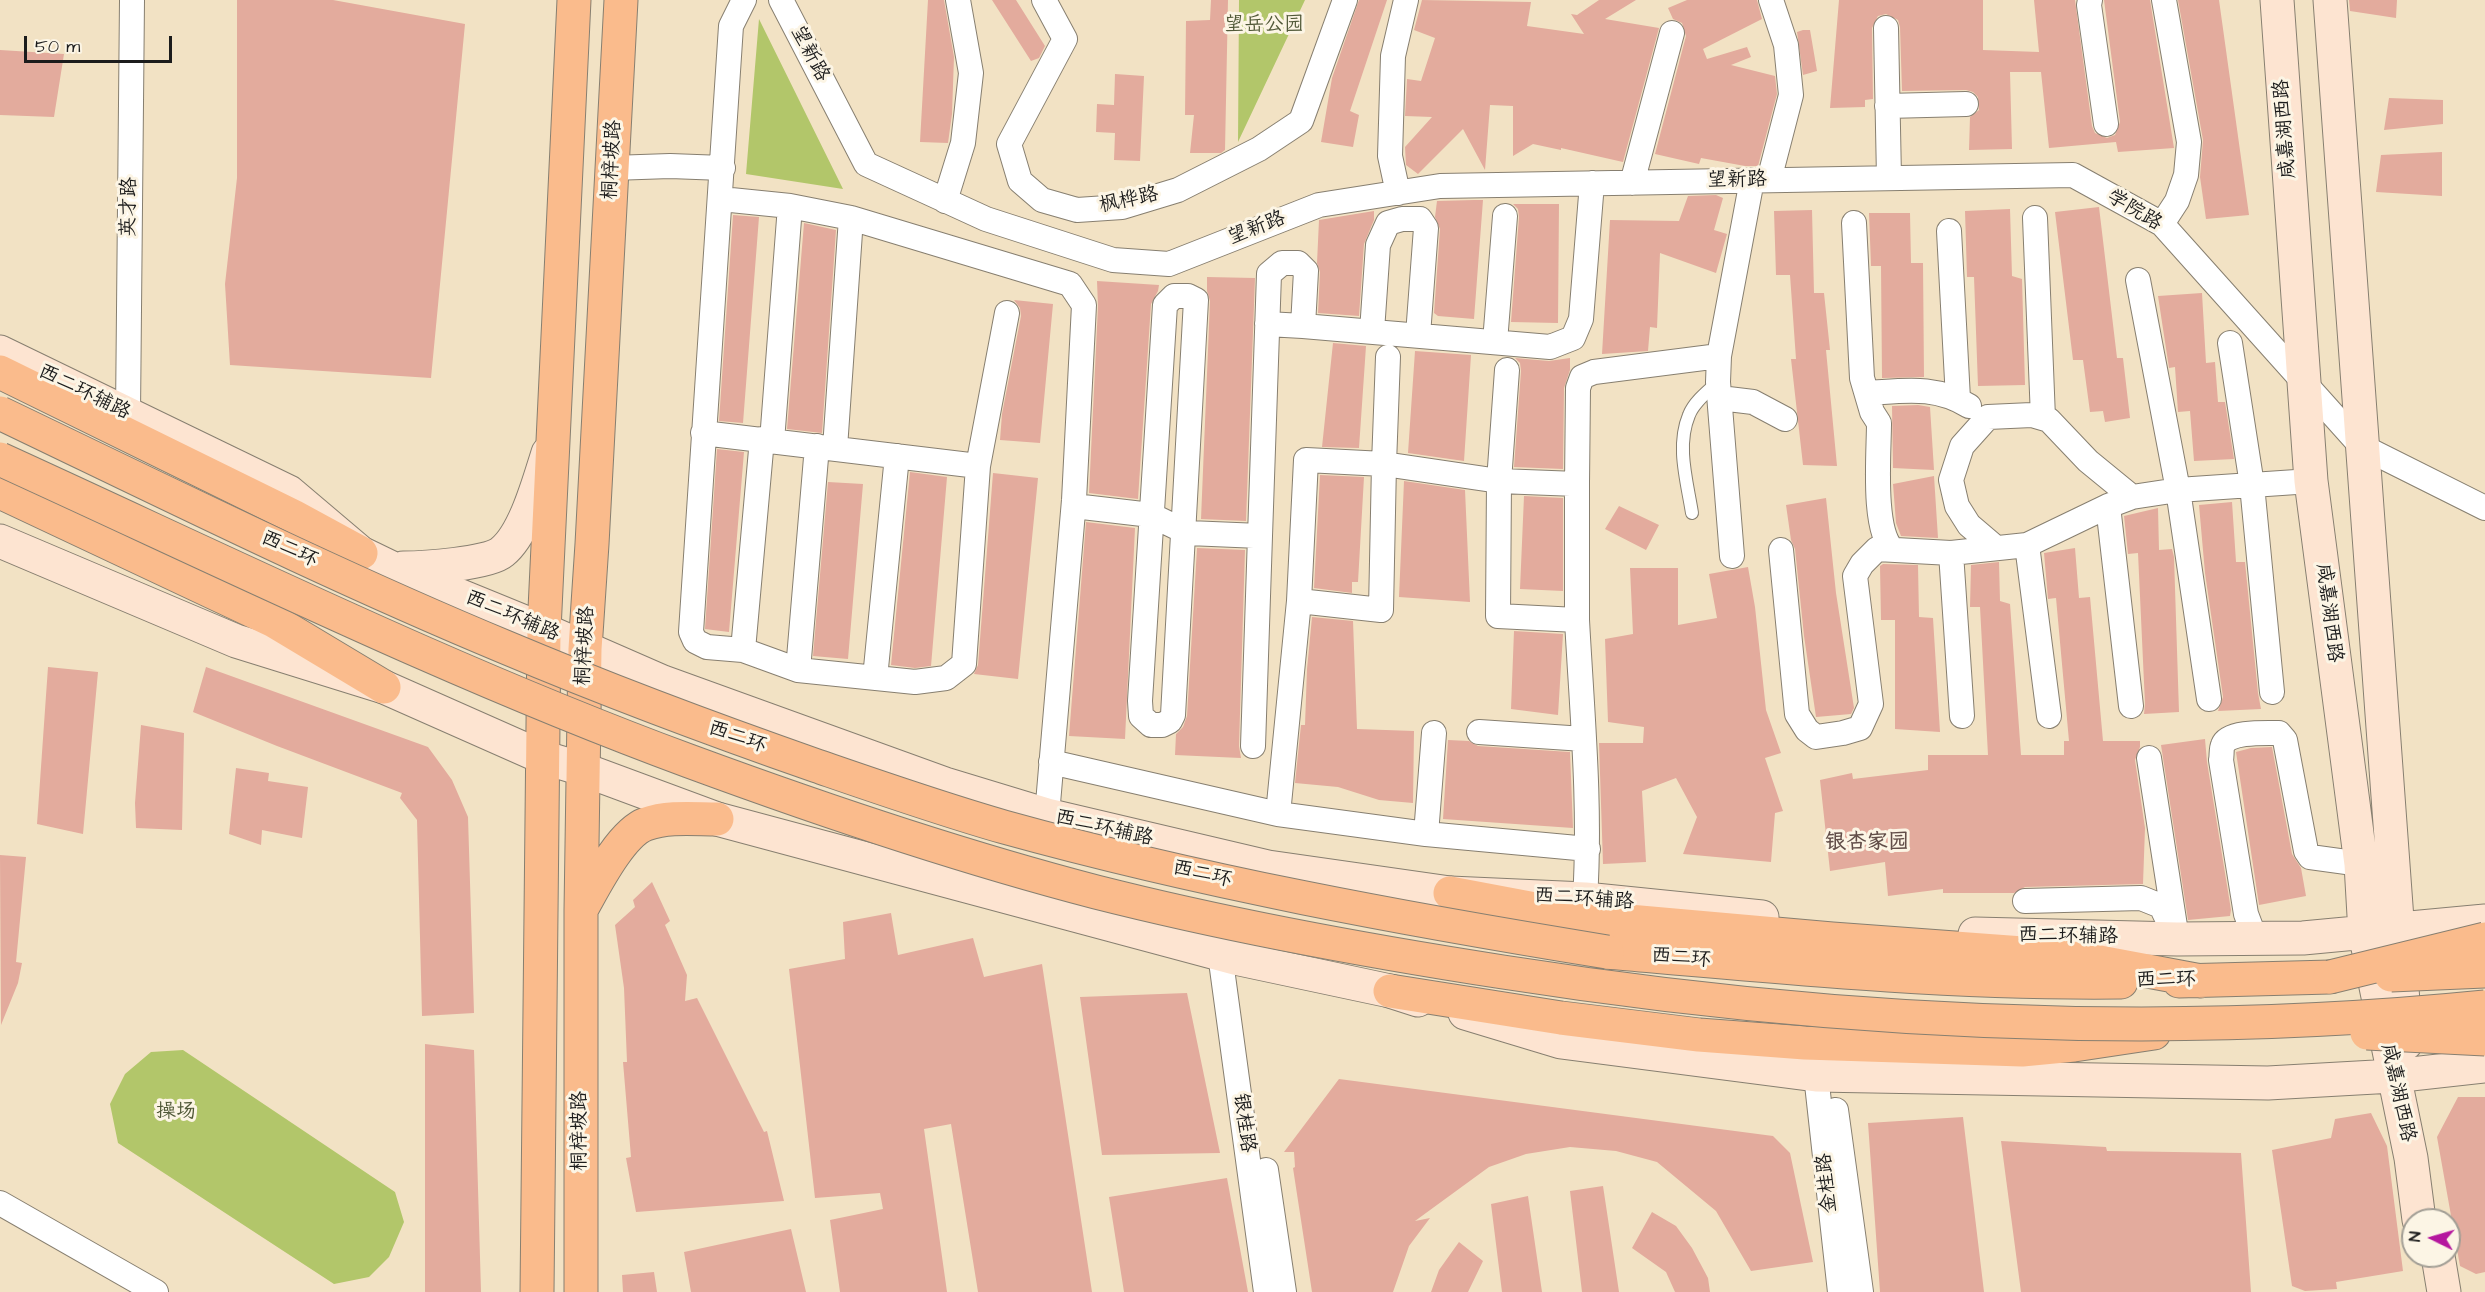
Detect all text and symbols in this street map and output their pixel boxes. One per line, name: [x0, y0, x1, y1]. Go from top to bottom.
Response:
park label: 望岳公园: [1224, 14, 1304, 38]
street label: 望新路: [784, 22, 834, 86]
scale bar: [27, 24, 176, 62]
text: 50 m: [35, 34, 80, 59]
street label: 咸嘉湖西路: [2271, 78, 2301, 180]
street label: 桐梓坡路: [599, 119, 627, 201]
street label: 望新路: [1707, 168, 1767, 194]
street label: 英才路: [117, 177, 143, 237]
street label: 枫桦路: [1097, 183, 1161, 219]
street label: 学院路: [2102, 185, 2166, 237]
street label: 望新路: [1225, 207, 1289, 251]
street label: 西二环辅路: [34, 360, 134, 426]
street label: 西二环: [257, 526, 321, 574]
street label: 咸嘉湖西路: [2310, 562, 2346, 664]
street label: 西二环辅路: [461, 586, 563, 648]
street label: 桐梓坡路: [572, 605, 600, 687]
street label: 西二环: [705, 717, 769, 759]
street label: 西二环辅路: [1053, 806, 1155, 852]
district label: 银杏家园: [1825, 831, 1909, 857]
street label: 西二环: [1170, 857, 1234, 893]
street label: 西二环辅路: [1533, 885, 1635, 915]
street label: 西二环辅路: [2018, 924, 2118, 950]
street label: 西二环: [1650, 944, 1712, 974]
street label: 西二环: [2136, 968, 2196, 994]
street label: 咸嘉湖西路: [2375, 1042, 2419, 1144]
street label: 桐梓坡路: [569, 1091, 593, 1171]
street label: 银桂路: [1227, 1092, 1259, 1154]
park label: 操场: [156, 1101, 196, 1125]
street label: 金桂路: [1813, 1152, 1843, 1214]
north arrow: [2401, 1208, 2461, 1268]
text: N: [2404, 1231, 2426, 1243]

